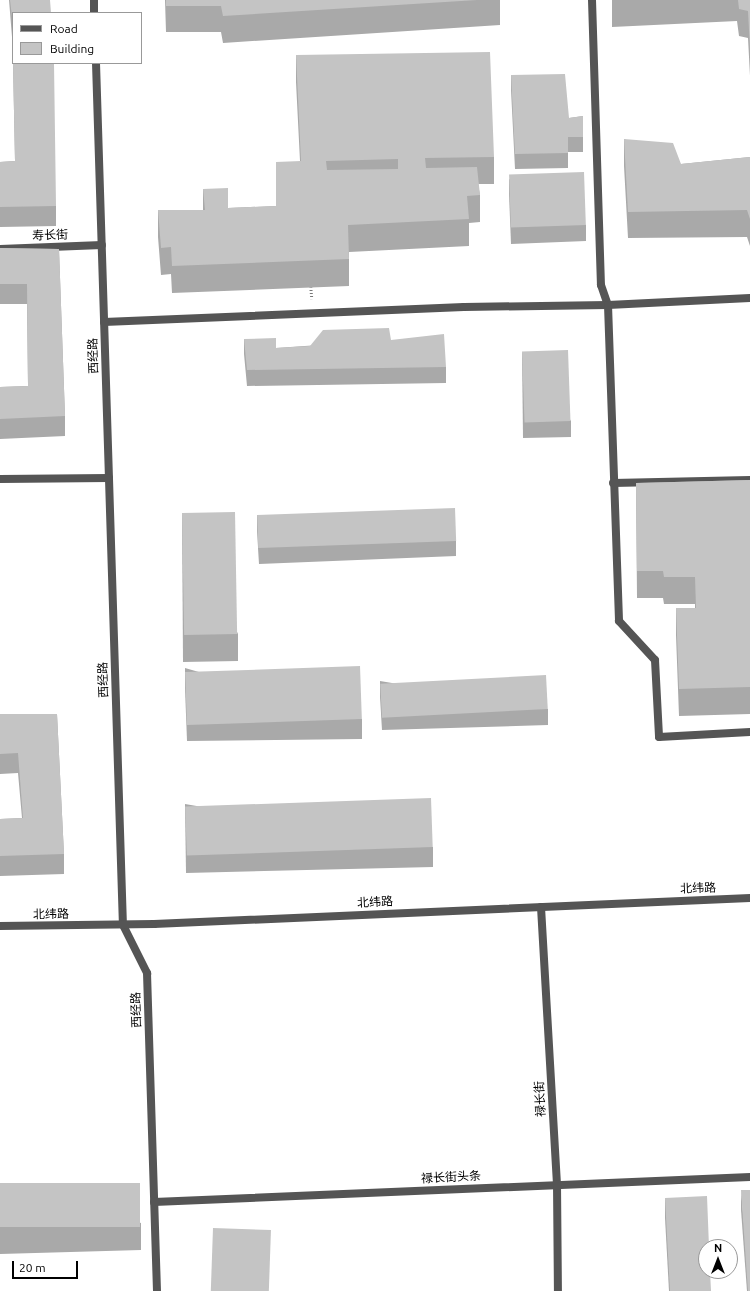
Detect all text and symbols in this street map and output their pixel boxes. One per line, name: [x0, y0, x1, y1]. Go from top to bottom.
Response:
legend: [12, 12, 142, 64]
text: Road: [50, 22, 78, 35]
text: Building: [50, 42, 94, 55]
street label: 寿长街: [32, 227, 68, 243]
street label: 西经路: [85, 338, 101, 374]
street label: 西经路: [95, 662, 111, 698]
street label: 北纬路: [680, 880, 716, 896]
street label: 北纬路: [357, 894, 393, 910]
street label: 北纬路: [33, 906, 69, 922]
street label: 西经路: [128, 992, 144, 1028]
street label: 禄长街: [532, 1081, 548, 1117]
street label: 禄长街头条: [421, 1168, 481, 1186]
north arrow: [698, 1239, 738, 1279]
text: N: [714, 1242, 722, 1254]
scale bar: [14, 1253, 80, 1279]
text: 20 m: [19, 1261, 46, 1274]

